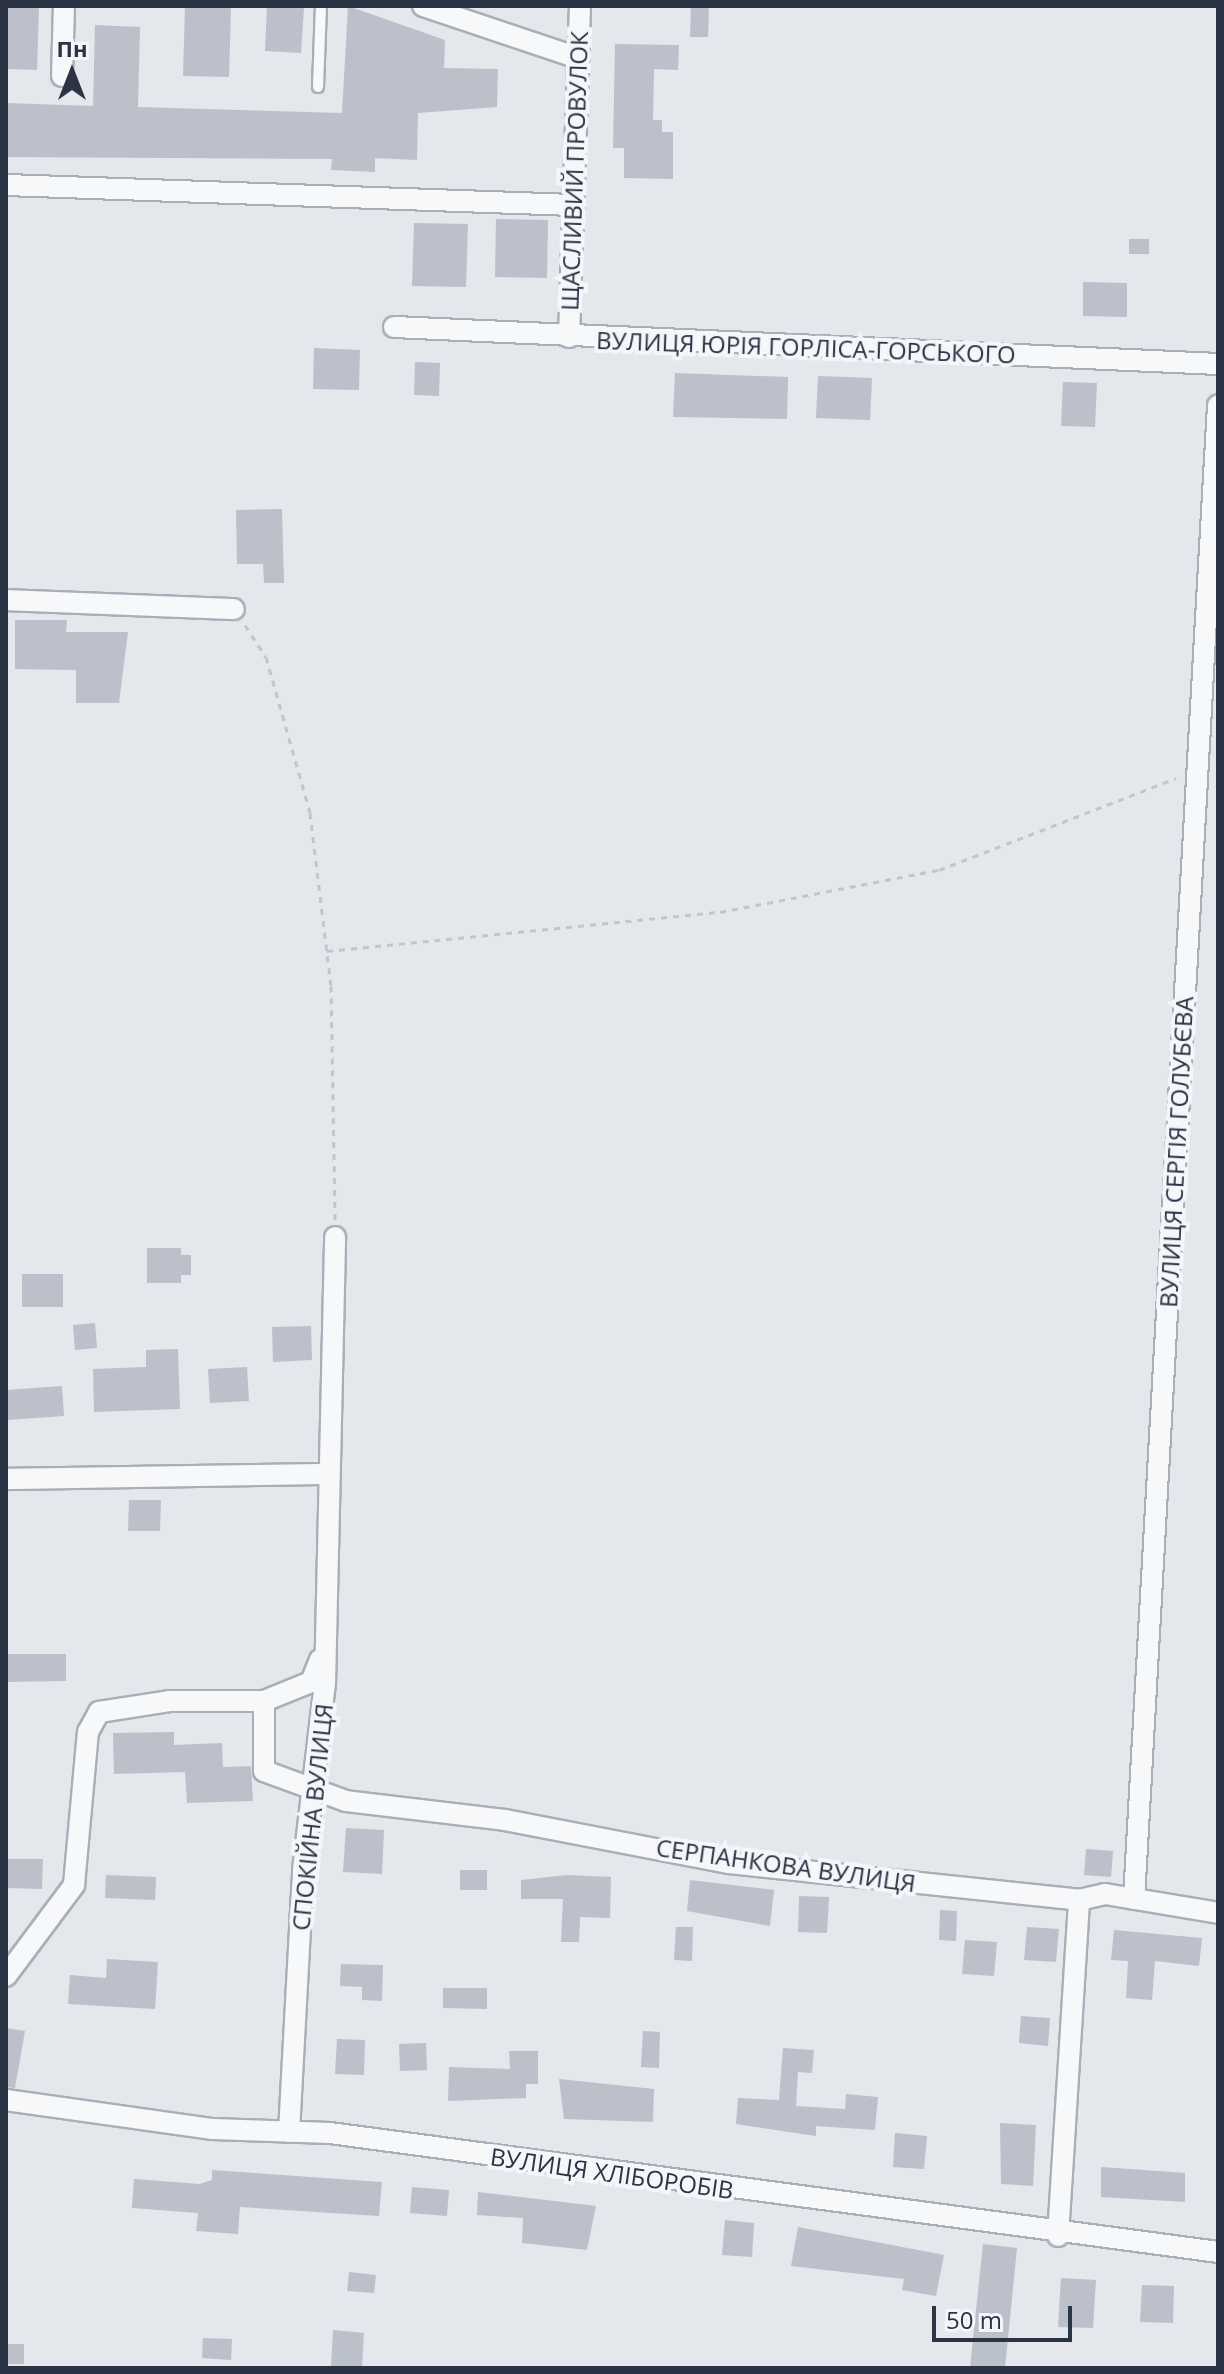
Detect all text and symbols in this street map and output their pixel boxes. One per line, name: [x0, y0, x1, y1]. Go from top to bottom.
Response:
street label: ЩАСЛИВИЙ ПРОВУЛОК: [555, 31, 593, 311]
north arrow: [32, 32, 112, 112]
text: Пн: [57, 33, 87, 63]
street label: ВУЛИЦЯ ЮРІЯ ГОРЛІСА-ГОРСЬКОГО: [596, 325, 1016, 369]
street label: ВУЛИЦЯ СЕРГІЯ ГОЛУБЄВА: [1153, 996, 1199, 1308]
street label: СПОКІЙНА ВУЛИЦЯ: [286, 1702, 338, 1932]
street label: СЕРПАНКОВА ВУЛИЦЯ: [654, 1833, 918, 1897]
street label: ВУЛИЦЯ ХЛІБОРОБІВ: [489, 2142, 735, 2204]
scale bar: [936, 2290, 1076, 2340]
text: 50 m: [946, 2303, 1002, 2336]

